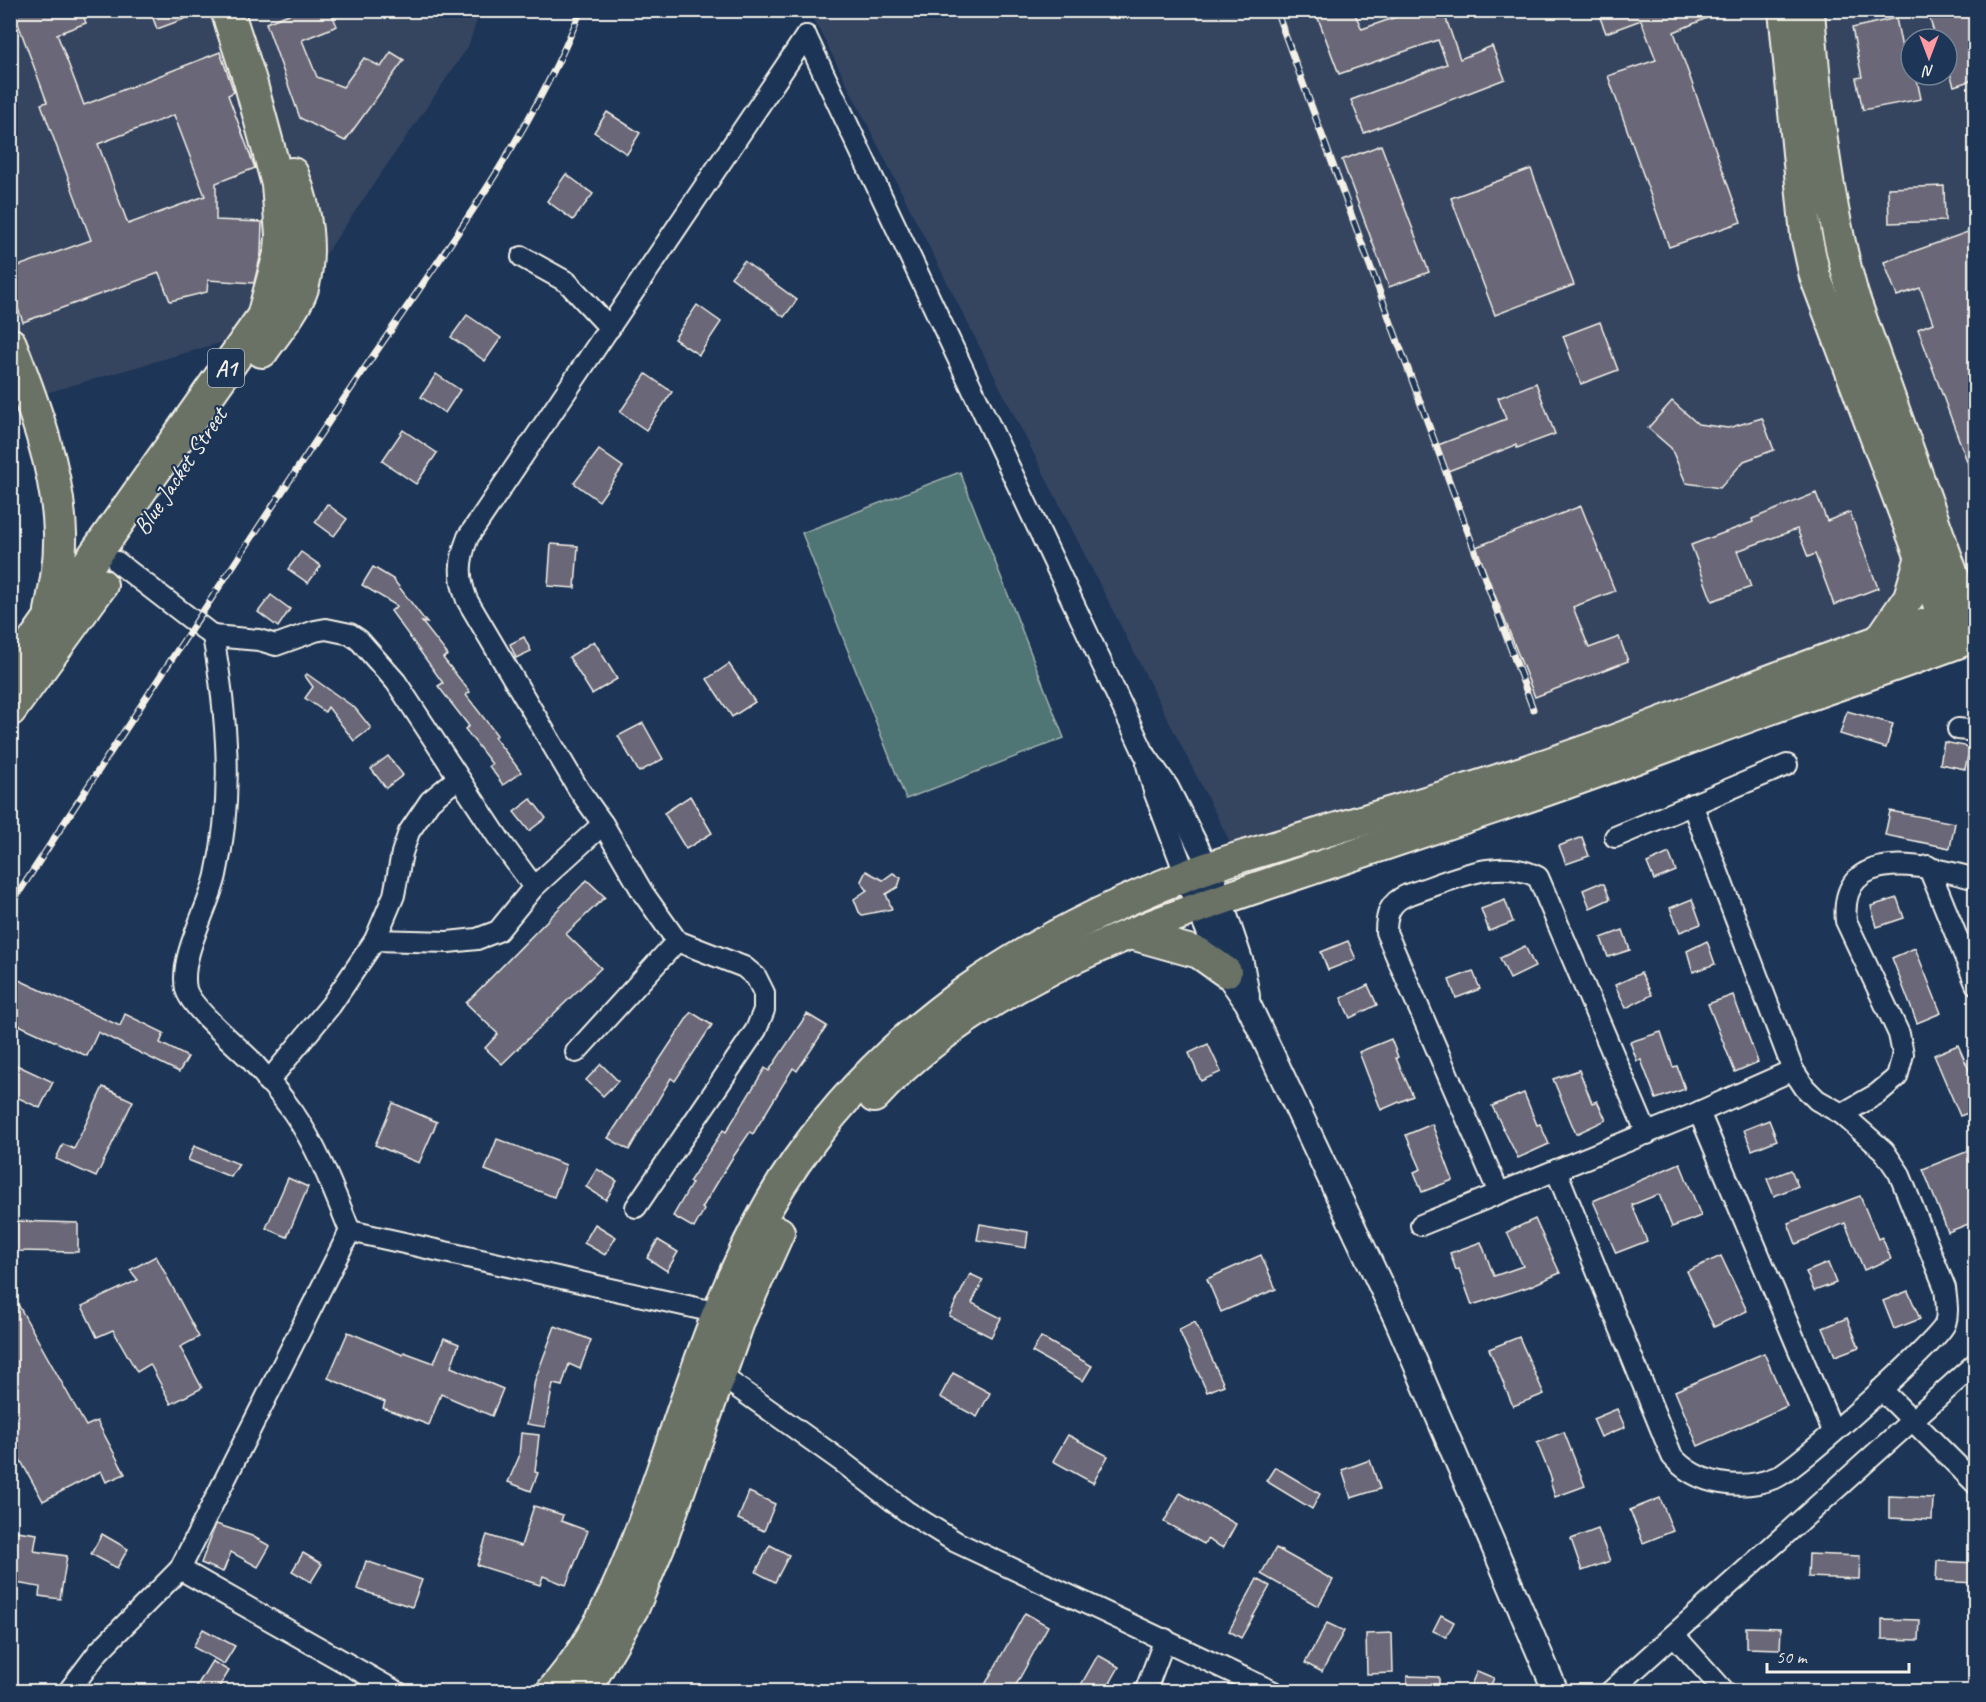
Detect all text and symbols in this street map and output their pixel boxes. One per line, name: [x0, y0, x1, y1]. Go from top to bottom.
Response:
north arrow: [1899, 27, 1959, 87]
text: N: [1921, 61, 1934, 81]
road number: A1: [208, 349, 244, 387]
street label: Blue Jacket Street: [126, 400, 235, 540]
scale bar: [1767, 1636, 1910, 1674]
text: 50 m: [1776, 1646, 1809, 1668]

